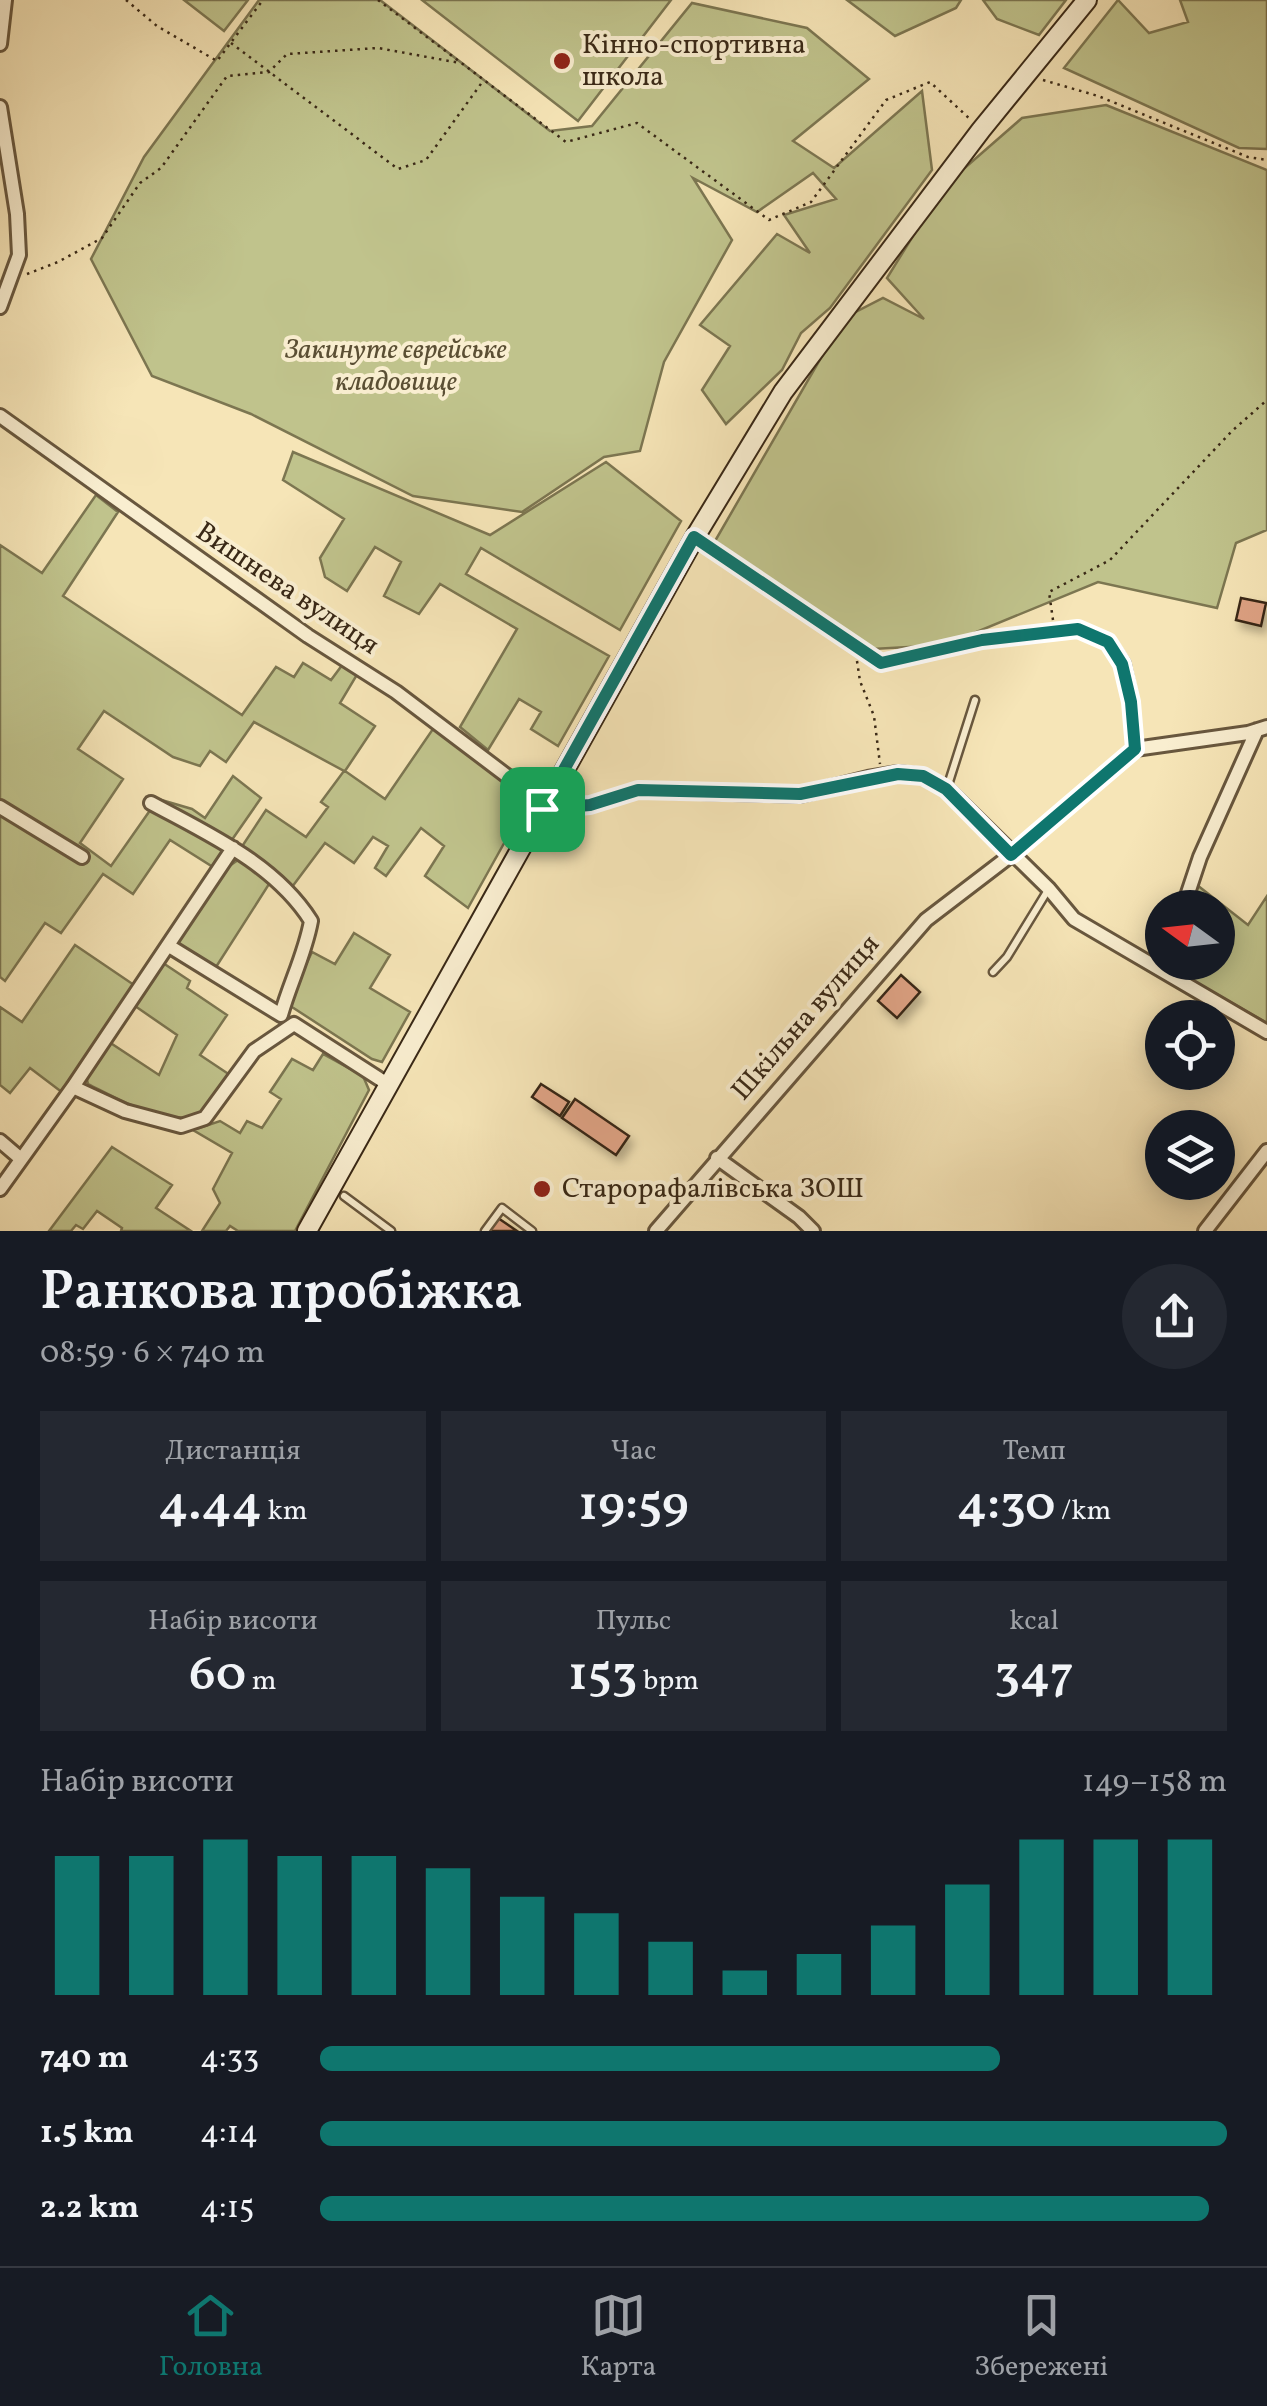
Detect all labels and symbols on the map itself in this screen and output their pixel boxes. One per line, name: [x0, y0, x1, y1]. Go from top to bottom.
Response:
place label: Кінно-спортивна школа: [582, 26, 806, 97]
marker: Кінно-спортивна школа: [551, 50, 573, 72]
park label: Закинуте єврейське кладовище: [284, 331, 507, 402]
street label: Вишнева вулиця: [188, 513, 386, 665]
pin: [500, 767, 585, 852]
north arrow: [1145, 890, 1235, 980]
street label: Шкільна вулиця: [723, 926, 889, 1110]
place label: Старорафалівська ЗОШ: [562, 1170, 864, 1209]
marker: Старорафалівська ЗОШ: [531, 1178, 553, 1200]

